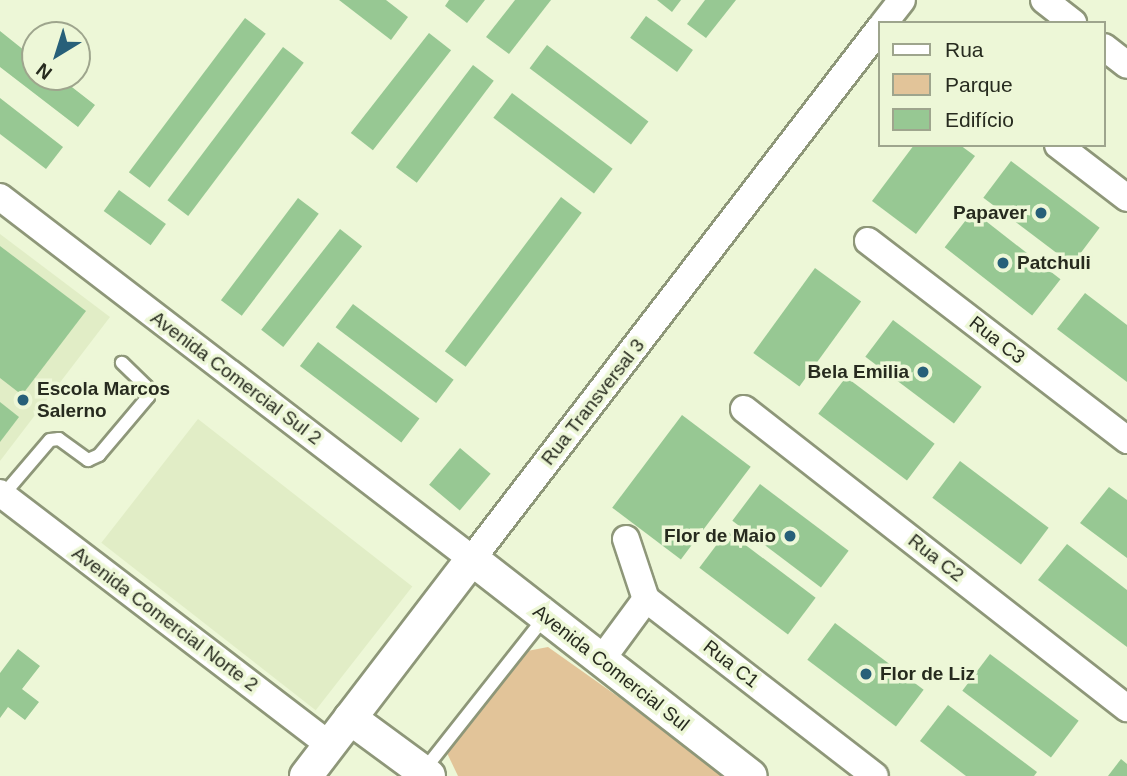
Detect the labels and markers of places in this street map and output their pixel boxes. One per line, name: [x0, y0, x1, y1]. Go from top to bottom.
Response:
place label: Papaver: [953, 202, 1027, 224]
marker: Papaver: [1033, 205, 1049, 221]
place label: Patchuli: [1017, 252, 1091, 274]
marker: Patchuli: [995, 255, 1011, 271]
place label: Bela Emilia: [808, 361, 909, 383]
marker: Bela Emilia: [915, 364, 931, 380]
place label: Escola Marcos Salerno: [37, 378, 170, 422]
marker: Escola Marcos Salerno: [15, 392, 31, 408]
place label: Flor de Maio: [664, 525, 776, 547]
marker: Flor de Maio: [782, 528, 798, 544]
place label: Flor de Liz: [880, 663, 975, 685]
marker: Flor de Liz: [858, 666, 874, 682]

